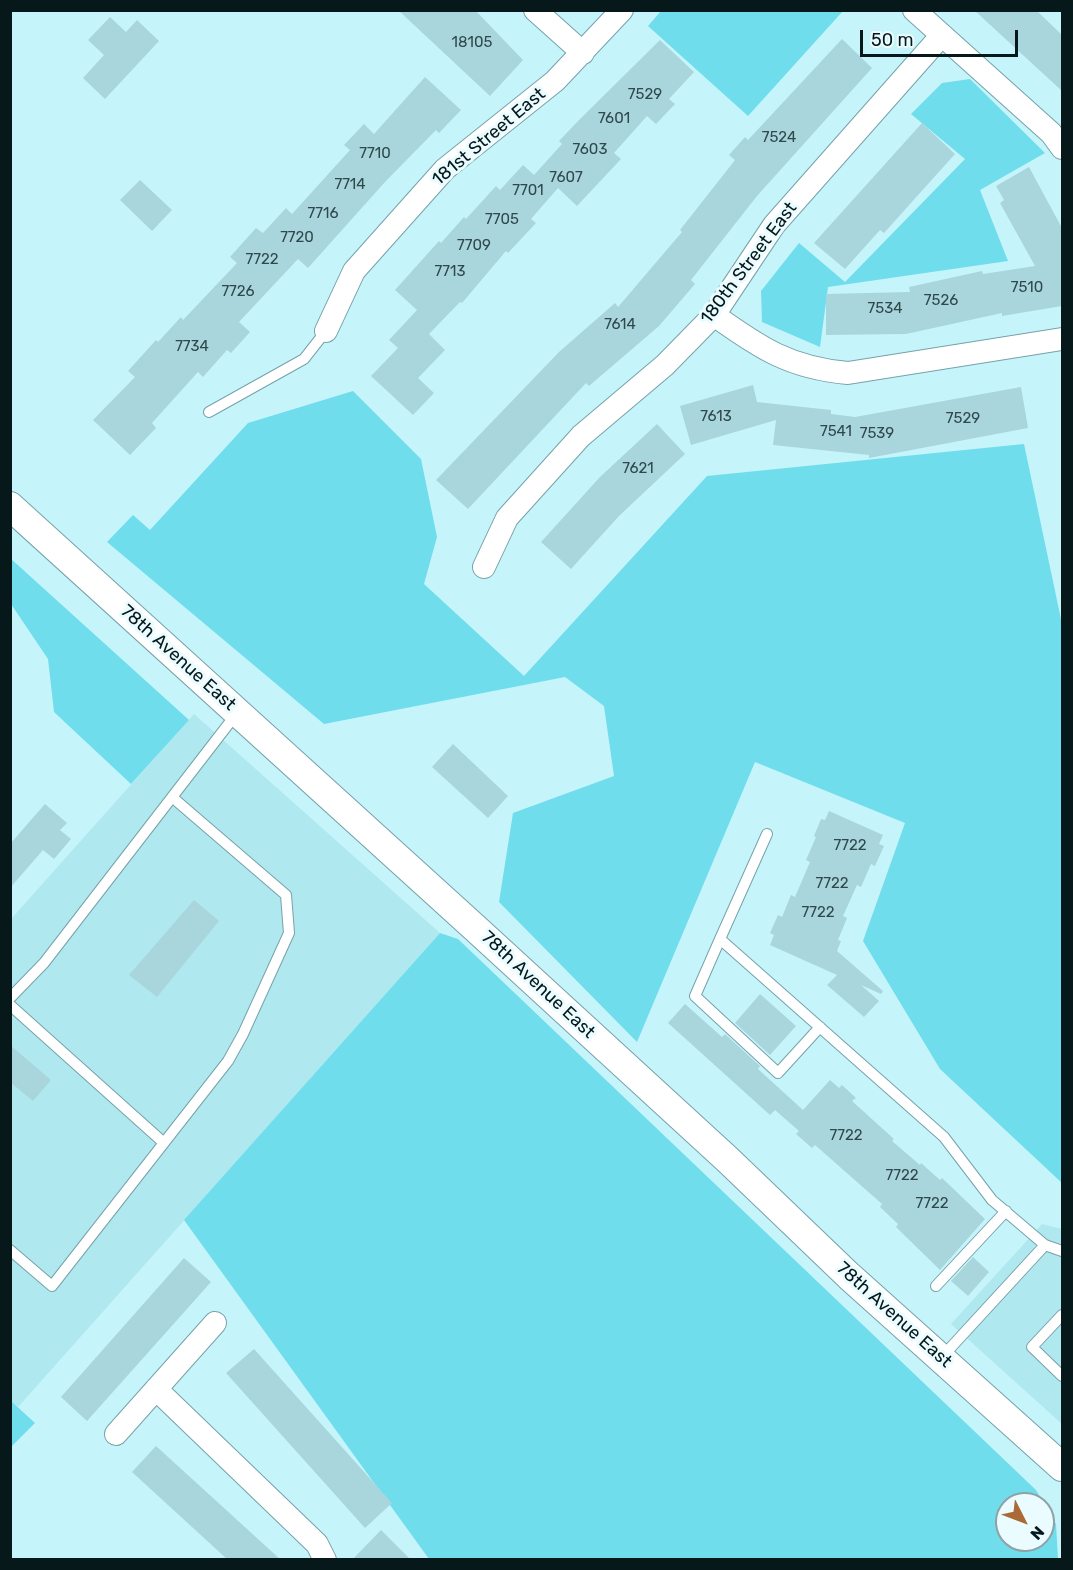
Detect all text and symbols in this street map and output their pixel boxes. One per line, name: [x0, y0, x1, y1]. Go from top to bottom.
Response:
scale bar: [863, 18, 1020, 56]
text: 50 m: [871, 29, 914, 51]
house number: 18105: [452, 34, 492, 52]
street label: 181st Street East: [428, 83, 550, 191]
house number: 7529: [628, 86, 662, 104]
house number: 7601: [598, 110, 630, 128]
house number: 7524: [762, 129, 796, 147]
house number: 7603: [573, 141, 607, 159]
house number: 7710: [359, 145, 391, 163]
house number: 7607: [549, 169, 583, 187]
house number: 7714: [334, 176, 366, 194]
house number: 7701: [512, 182, 544, 200]
street label: 180th Street East: [696, 198, 802, 328]
house number: 7716: [308, 205, 338, 223]
house number: 7705: [485, 211, 519, 229]
house number: 7720: [280, 229, 314, 247]
house number: 7709: [457, 237, 491, 255]
house number: 7722: [246, 251, 278, 269]
house number: 7713: [435, 263, 465, 281]
house number: 7510: [1011, 279, 1043, 297]
house number: 7726: [221, 283, 255, 301]
house number: 7526: [924, 292, 958, 310]
house number: 7534: [868, 300, 902, 318]
house number: 7614: [604, 316, 636, 334]
house number: 7734: [175, 338, 209, 356]
house number: 7613: [700, 408, 732, 426]
house number: 7529: [946, 410, 980, 428]
house number: 7541: [820, 423, 852, 441]
house number: 7539: [860, 425, 894, 443]
house number: 7621: [622, 460, 654, 478]
street label: 78th Avenue East: [116, 601, 240, 715]
house number: 7722: [834, 837, 866, 855]
house number: 7722: [816, 875, 848, 893]
house number: 7722: [802, 904, 834, 922]
street label: 78th Avenue East: [477, 927, 599, 1043]
house number: 7722: [830, 1127, 862, 1145]
house number: 7722: [886, 1167, 918, 1185]
house number: 7722: [916, 1195, 948, 1213]
street label: 78th Avenue East: [832, 1258, 956, 1372]
north arrow: [995, 1492, 1055, 1552]
text: N: [1026, 1522, 1048, 1544]

